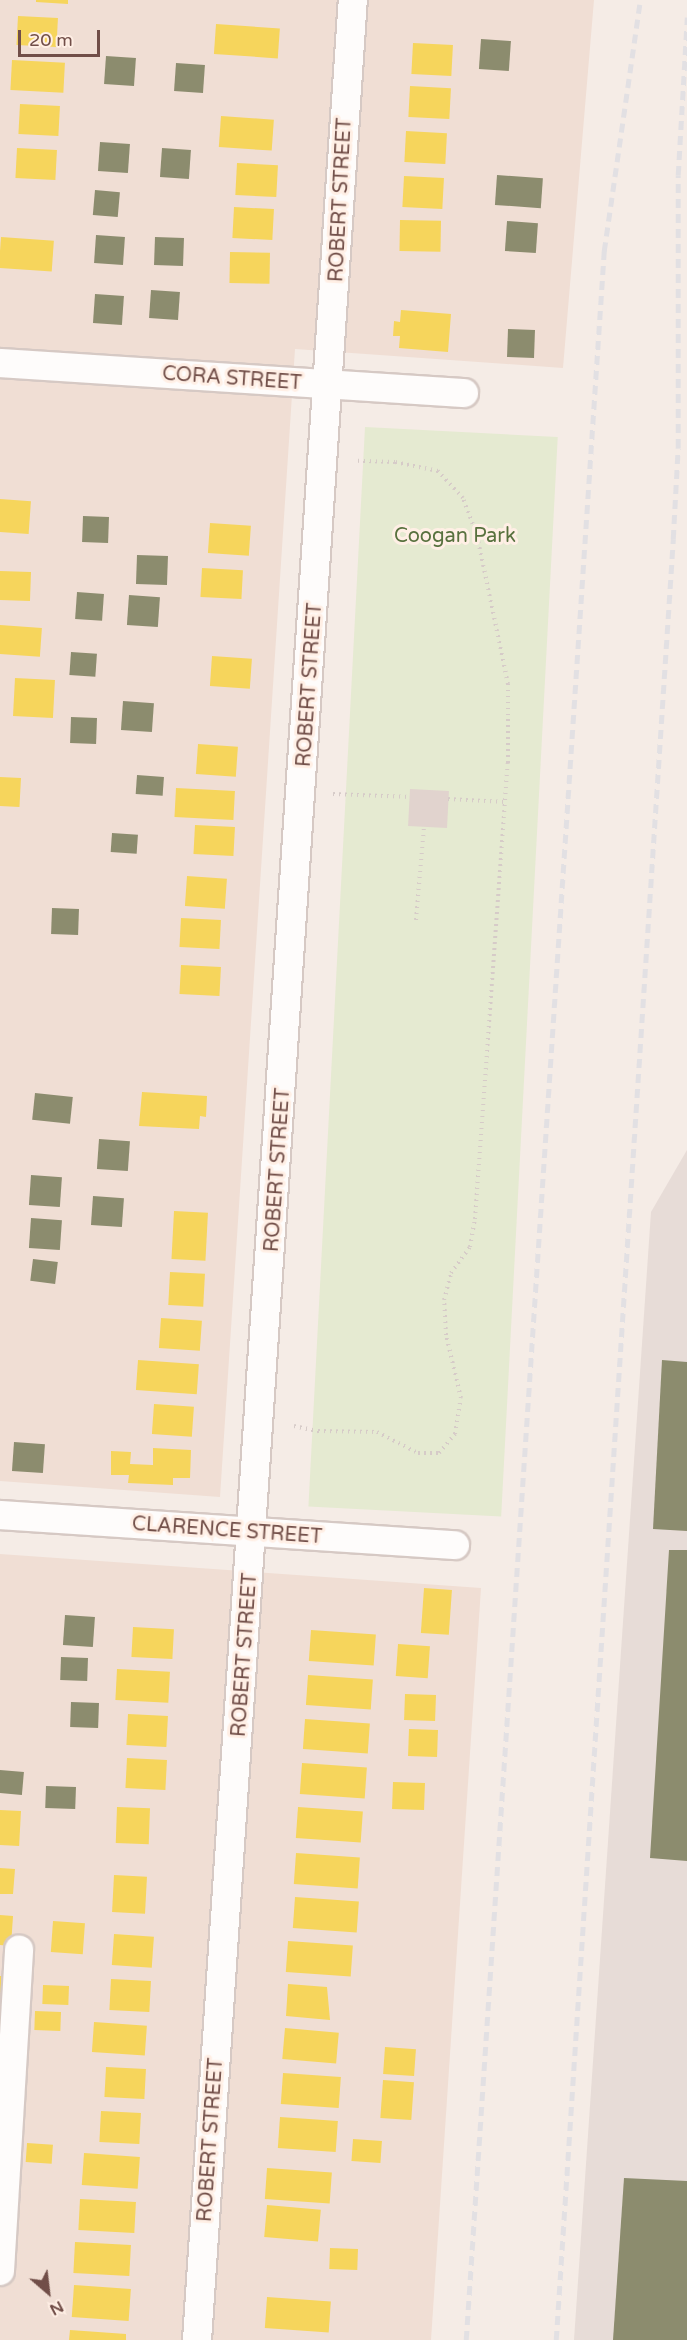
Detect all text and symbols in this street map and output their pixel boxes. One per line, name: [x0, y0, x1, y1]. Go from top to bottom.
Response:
scale bar: [21, 18, 104, 56]
text: 20 m: [29, 29, 73, 51]
street label: ROBERT STREET: [325, 117, 357, 283]
street label: CORA STREET: [161, 362, 303, 396]
park label: Coogan Park: [394, 524, 516, 548]
street label: ROBERT STREET: [292, 602, 328, 768]
street label: ROBERT STREET: [260, 1087, 296, 1253]
street label: CLARENCE STREET: [131, 1512, 323, 1550]
street label: ROBERT STREET: [227, 1572, 263, 1738]
street label: ROBERT STREET: [193, 2057, 229, 2223]
north arrow: [18, 2262, 78, 2322]
text: N: [46, 2296, 67, 2320]

